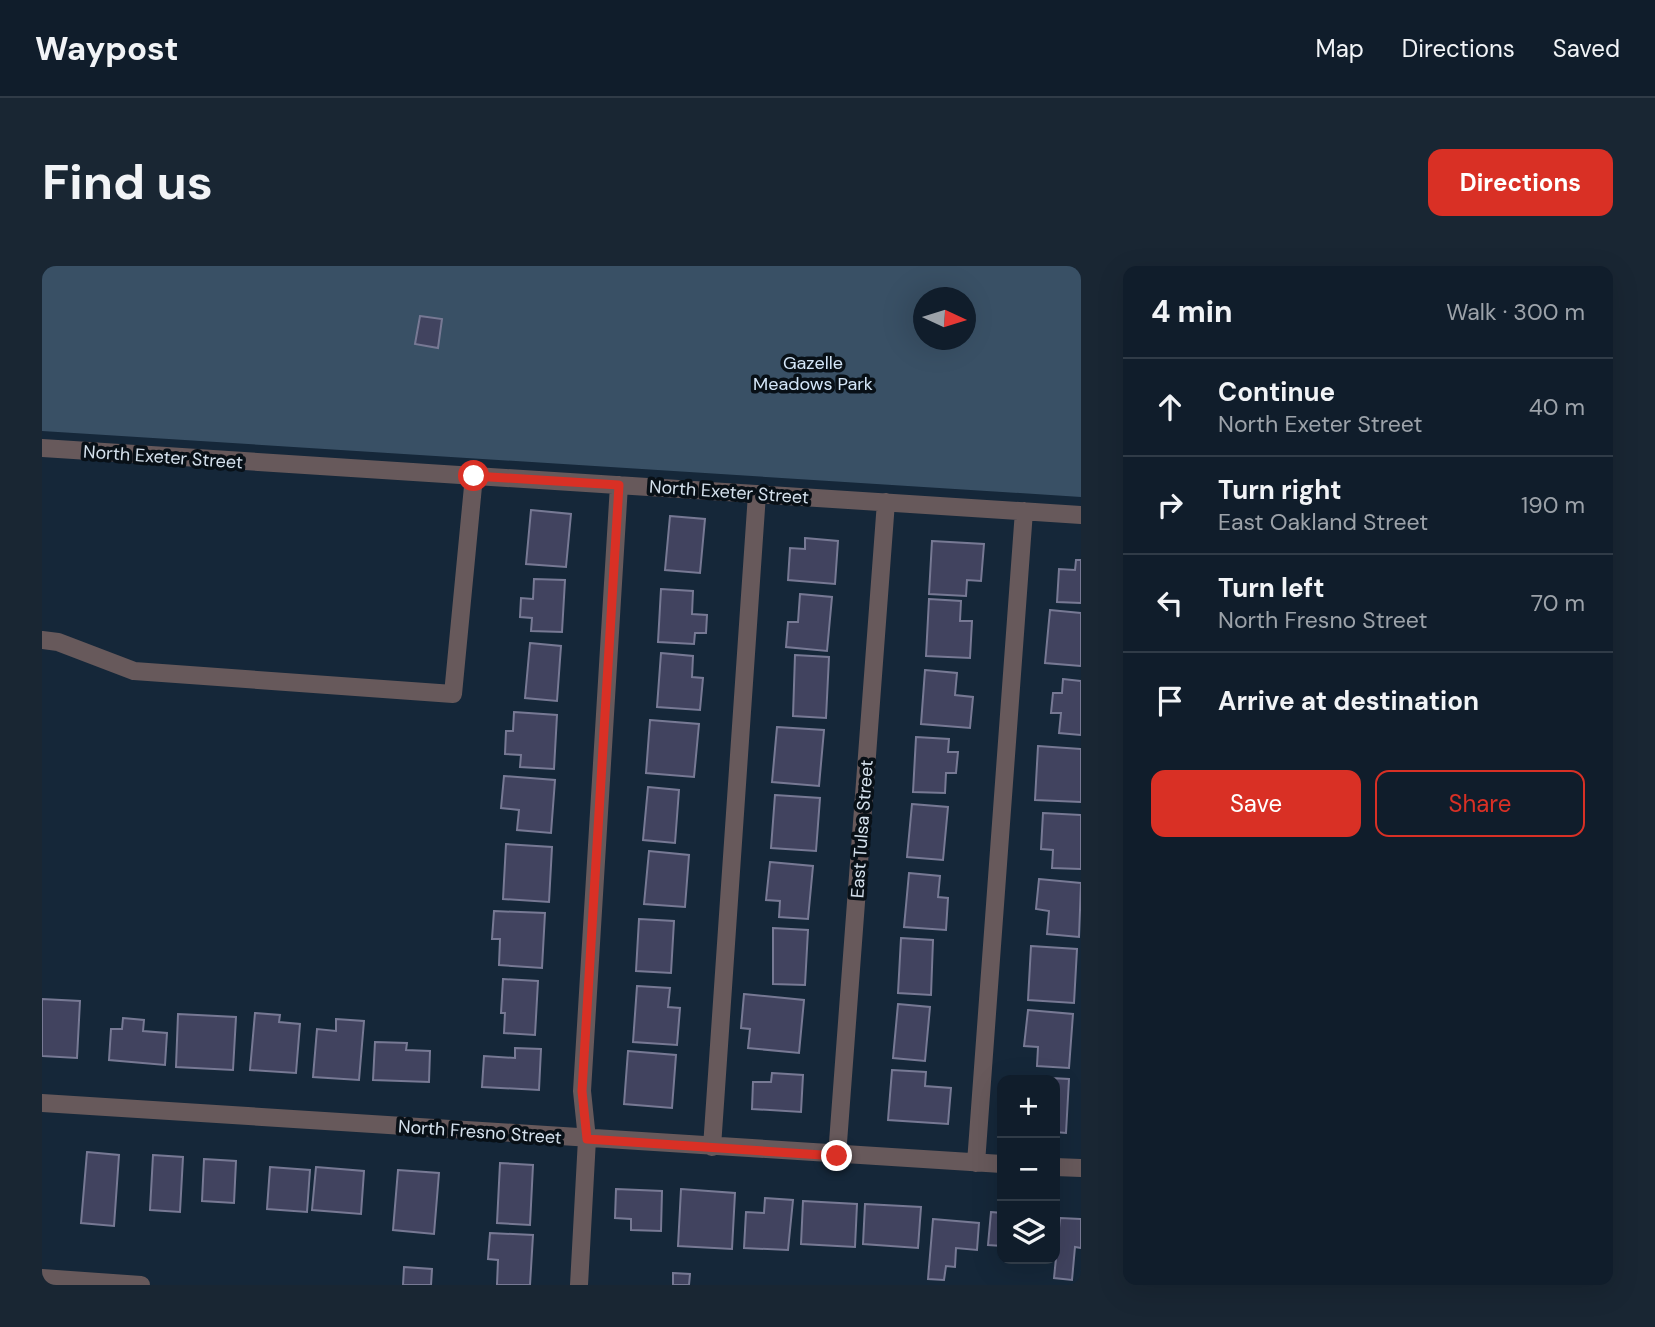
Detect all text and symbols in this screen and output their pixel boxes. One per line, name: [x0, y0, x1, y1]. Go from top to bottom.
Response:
text: Waypost: [35, 27, 178, 70]
text: Map: [1316, 33, 1364, 64]
text: Directions: [1402, 33, 1515, 64]
text: Saved: [1553, 33, 1620, 64]
button: Directions: [1428, 149, 1613, 216]
text: Find us: [42, 150, 213, 214]
north arrow: [913, 287, 976, 350]
text: 4 min: [1151, 292, 1233, 331]
text: Walk · 300 m: [1446, 297, 1585, 327]
park label: Gazelle Meadows Park: [753, 351, 873, 396]
text: Continue: [1218, 375, 1335, 409]
icon: ahead: [1151, 388, 1189, 426]
text: 40 m: [1529, 392, 1585, 422]
text: North Exeter Street: [1218, 409, 1423, 439]
street label: North Exeter Street: [82, 439, 244, 475]
route start: [458, 460, 489, 491]
text: Turn right: [1218, 473, 1342, 507]
street label: North Exeter Street: [648, 474, 810, 510]
icon: right: [1151, 486, 1189, 524]
text: 190 m: [1521, 490, 1585, 520]
text: East Oakland Street: [1218, 507, 1428, 537]
text: Turn left: [1218, 571, 1325, 605]
icon: left: [1151, 584, 1189, 622]
text: 70 m: [1531, 588, 1585, 618]
text: North Fresno Street: [1218, 605, 1428, 635]
icon: arrive: [1151, 682, 1189, 720]
text: Arrive at destination: [1218, 684, 1479, 718]
street label: East Tulsa Street: [845, 759, 879, 899]
button: Save: [1151, 770, 1361, 837]
button: Share: [1375, 770, 1585, 837]
map controls: [997, 1075, 1060, 1264]
button: +: [997, 1075, 1060, 1138]
street label: North Fresno Street: [397, 1114, 563, 1150]
button: −: [997, 1138, 1060, 1201]
route end: [821, 1140, 852, 1171]
button: layers: [997, 1201, 1060, 1264]

